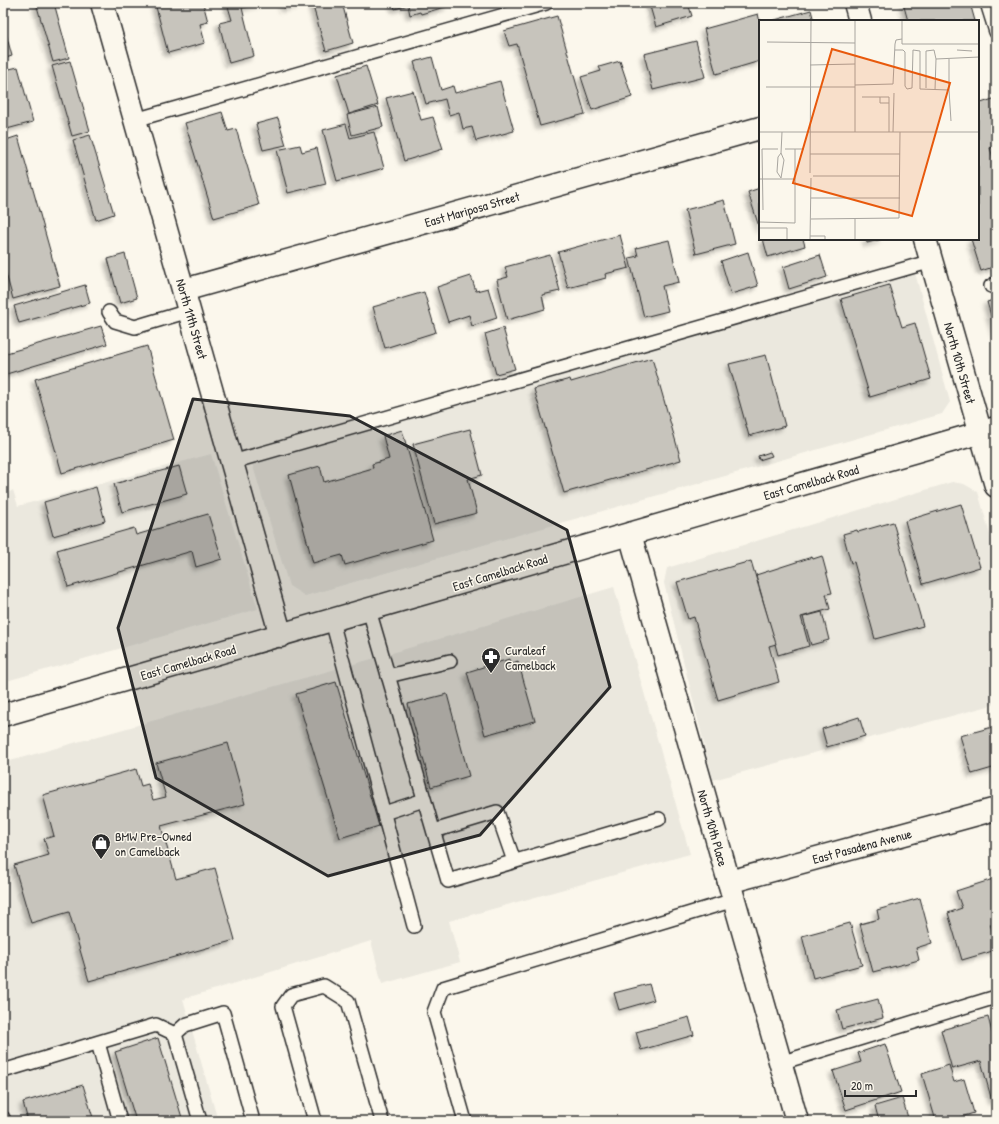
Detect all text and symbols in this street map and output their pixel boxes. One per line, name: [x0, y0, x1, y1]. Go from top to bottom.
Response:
inset map: [759, 20, 979, 240]
street label: East Mariposa Street: [422, 187, 522, 231]
street label: North 11th Street: [172, 277, 212, 362]
street label: North 10th Street: [940, 320, 980, 406]
street label: East Camelback Road: [761, 460, 861, 504]
street label: East Camelback Road: [450, 549, 550, 595]
street label: East Camelback Road: [138, 640, 238, 684]
place label: Curaleaf Camelback: [505, 641, 556, 674]
pharmacy icon: Curaleaf Camelback: [480, 646, 502, 674]
street label: North 10th Place: [694, 788, 732, 868]
street label: East Pasadena Avenue: [810, 824, 914, 868]
place label: BMW Pre-Owned on Camelback: [115, 827, 191, 860]
shop icon: BMW Pre-Owned on Camelback: [90, 832, 112, 860]
scale bar: [845, 1072, 916, 1098]
text: 20 m: [851, 1077, 873, 1094]

